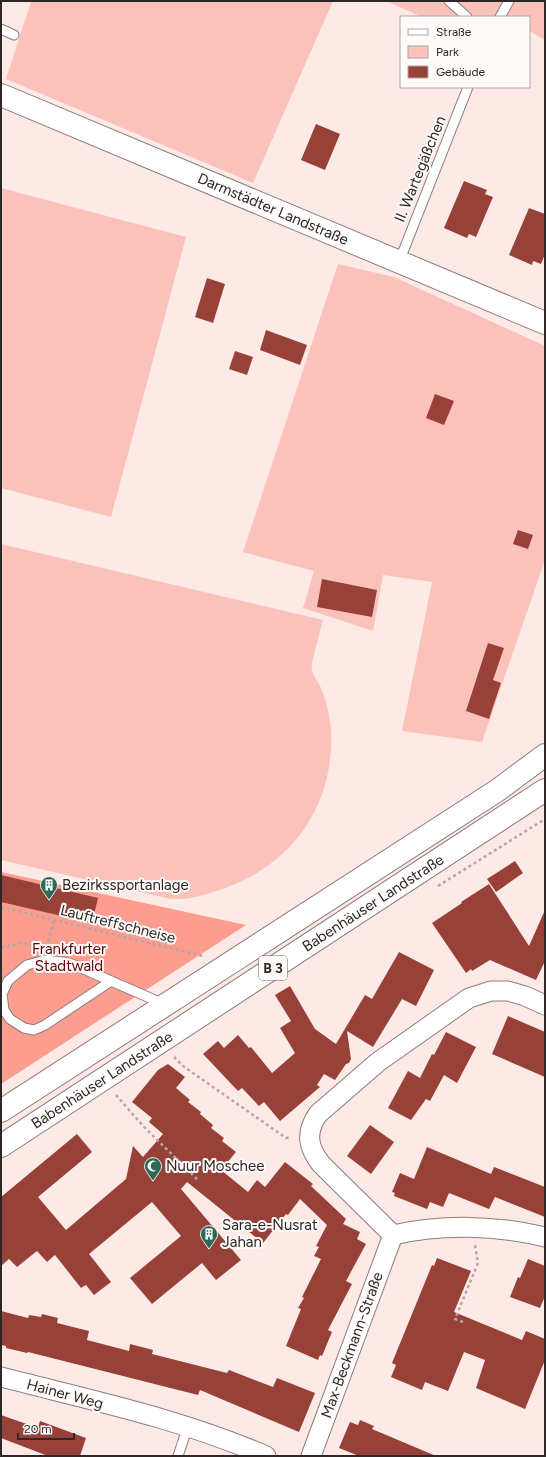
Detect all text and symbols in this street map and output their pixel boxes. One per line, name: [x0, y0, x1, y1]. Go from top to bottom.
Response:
legend: [400, 16, 530, 88]
text: Straße: [436, 25, 472, 39]
text: Park: [436, 45, 459, 59]
text: Gebäude: [436, 65, 486, 79]
street label: II. Wartegäßchen: [390, 113, 450, 225]
street label: Darmstädter Landstraße: [195, 169, 351, 249]
street label: Babenhäuser Landstraße: [299, 850, 447, 956]
building icon: Bezirkssportanlage: [39, 875, 59, 900]
place label: Bezirkssportanlage: [62, 876, 189, 894]
street label: Lauftreffschneise: [59, 901, 177, 947]
park label: Frankfurter Stadtwald: [32, 940, 106, 975]
road number: B 3: [259, 956, 287, 980]
street label: Babenhäuser Landstraße: [28, 1027, 176, 1133]
mosque icon: Nuur Moschee: [143, 1156, 163, 1181]
place label: Nuur Moschee: [166, 1157, 264, 1175]
place label: Sara-e-Nusrat Jahan: [222, 1216, 318, 1251]
building icon: Sara-e-Nusrat Jahan: [199, 1224, 219, 1249]
street label: Max-Beckmann-Straße: [317, 1269, 387, 1421]
street label: Hainer Weg: [25, 1375, 105, 1413]
scale bar: [18, 1415, 74, 1441]
text: 20 m: [24, 1422, 52, 1436]

